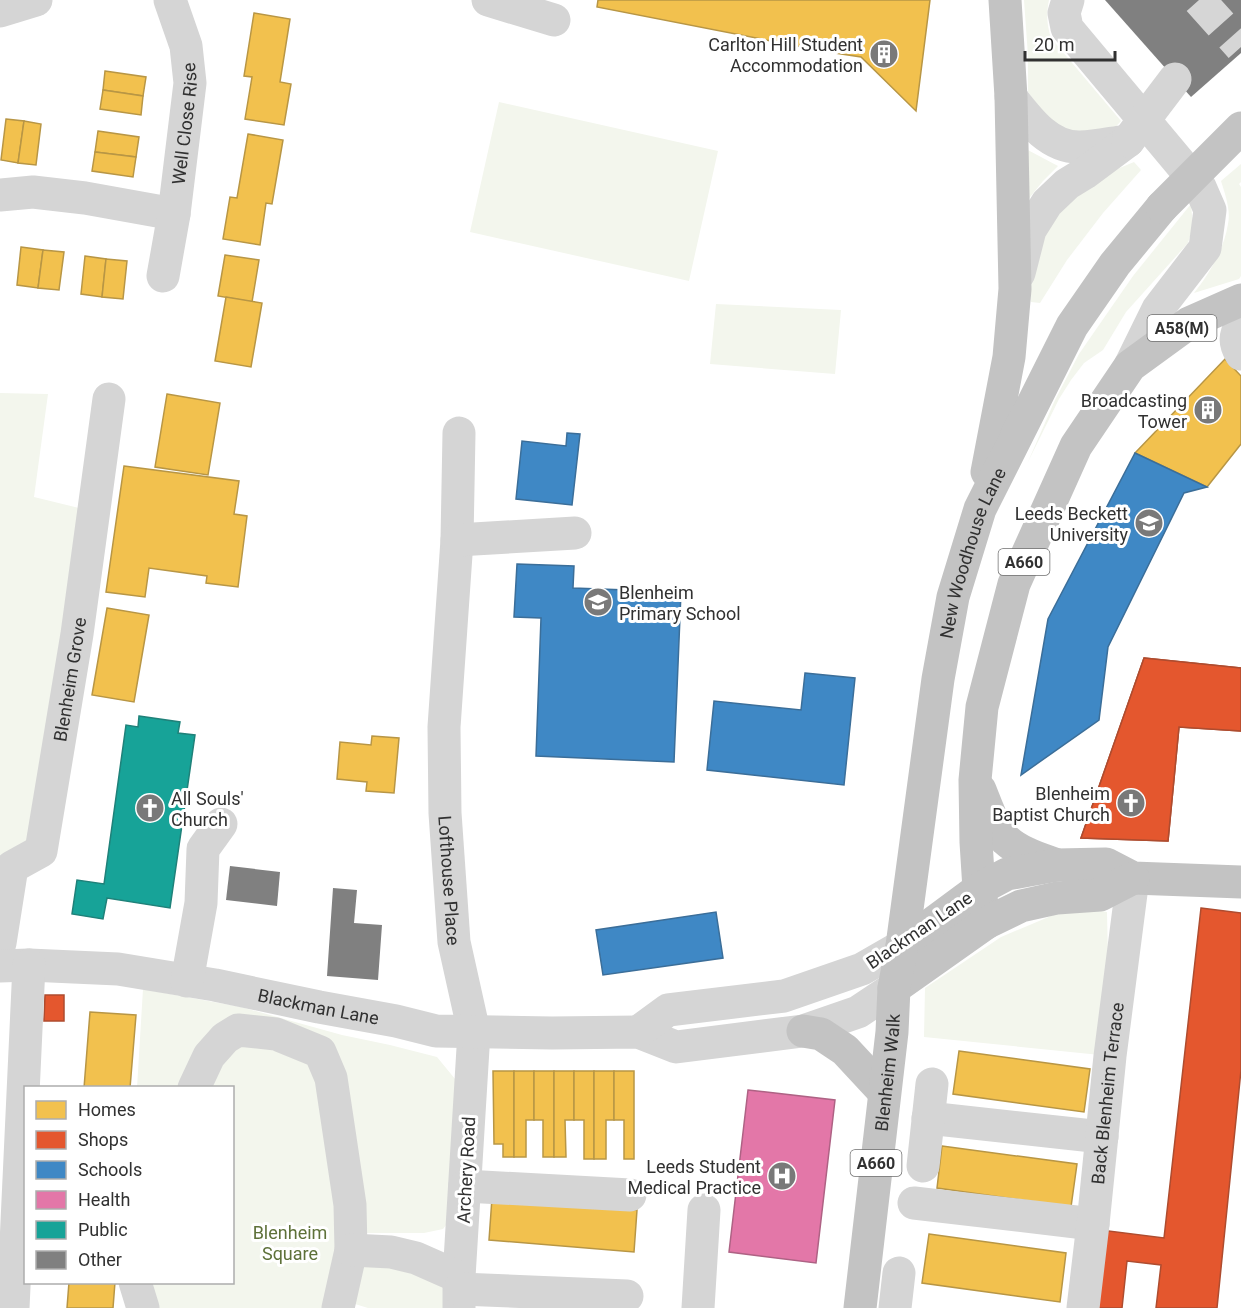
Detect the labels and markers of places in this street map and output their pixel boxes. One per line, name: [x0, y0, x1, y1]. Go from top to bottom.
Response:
place label: Carlton Hill Student Accommodation: [708, 34, 863, 76]
building icon: Carlton Hill Student Accommodation: [868, 38, 900, 70]
place label: Broadcasting Tower: [1081, 390, 1187, 432]
building icon: Broadcasting Tower: [1192, 394, 1224, 426]
place label: Leeds Beckett University: [1015, 503, 1128, 545]
school or university icon: Leeds Beckett University: [1133, 507, 1165, 539]
place label: Blenheim Primary School: [619, 582, 741, 624]
school or university icon: Blenheim Primary School: [582, 586, 614, 618]
place label: Blenheim Baptist Church: [992, 783, 1110, 825]
church icon: Blenheim Baptist Church: [1115, 787, 1147, 819]
place label: All Souls' Church: [171, 788, 244, 830]
church icon: All Souls' Church: [134, 792, 166, 824]
place label: Leeds Student Medical Practice: [628, 1156, 761, 1198]
hospital icon: Leeds Student Medical Practice: [766, 1160, 798, 1192]

